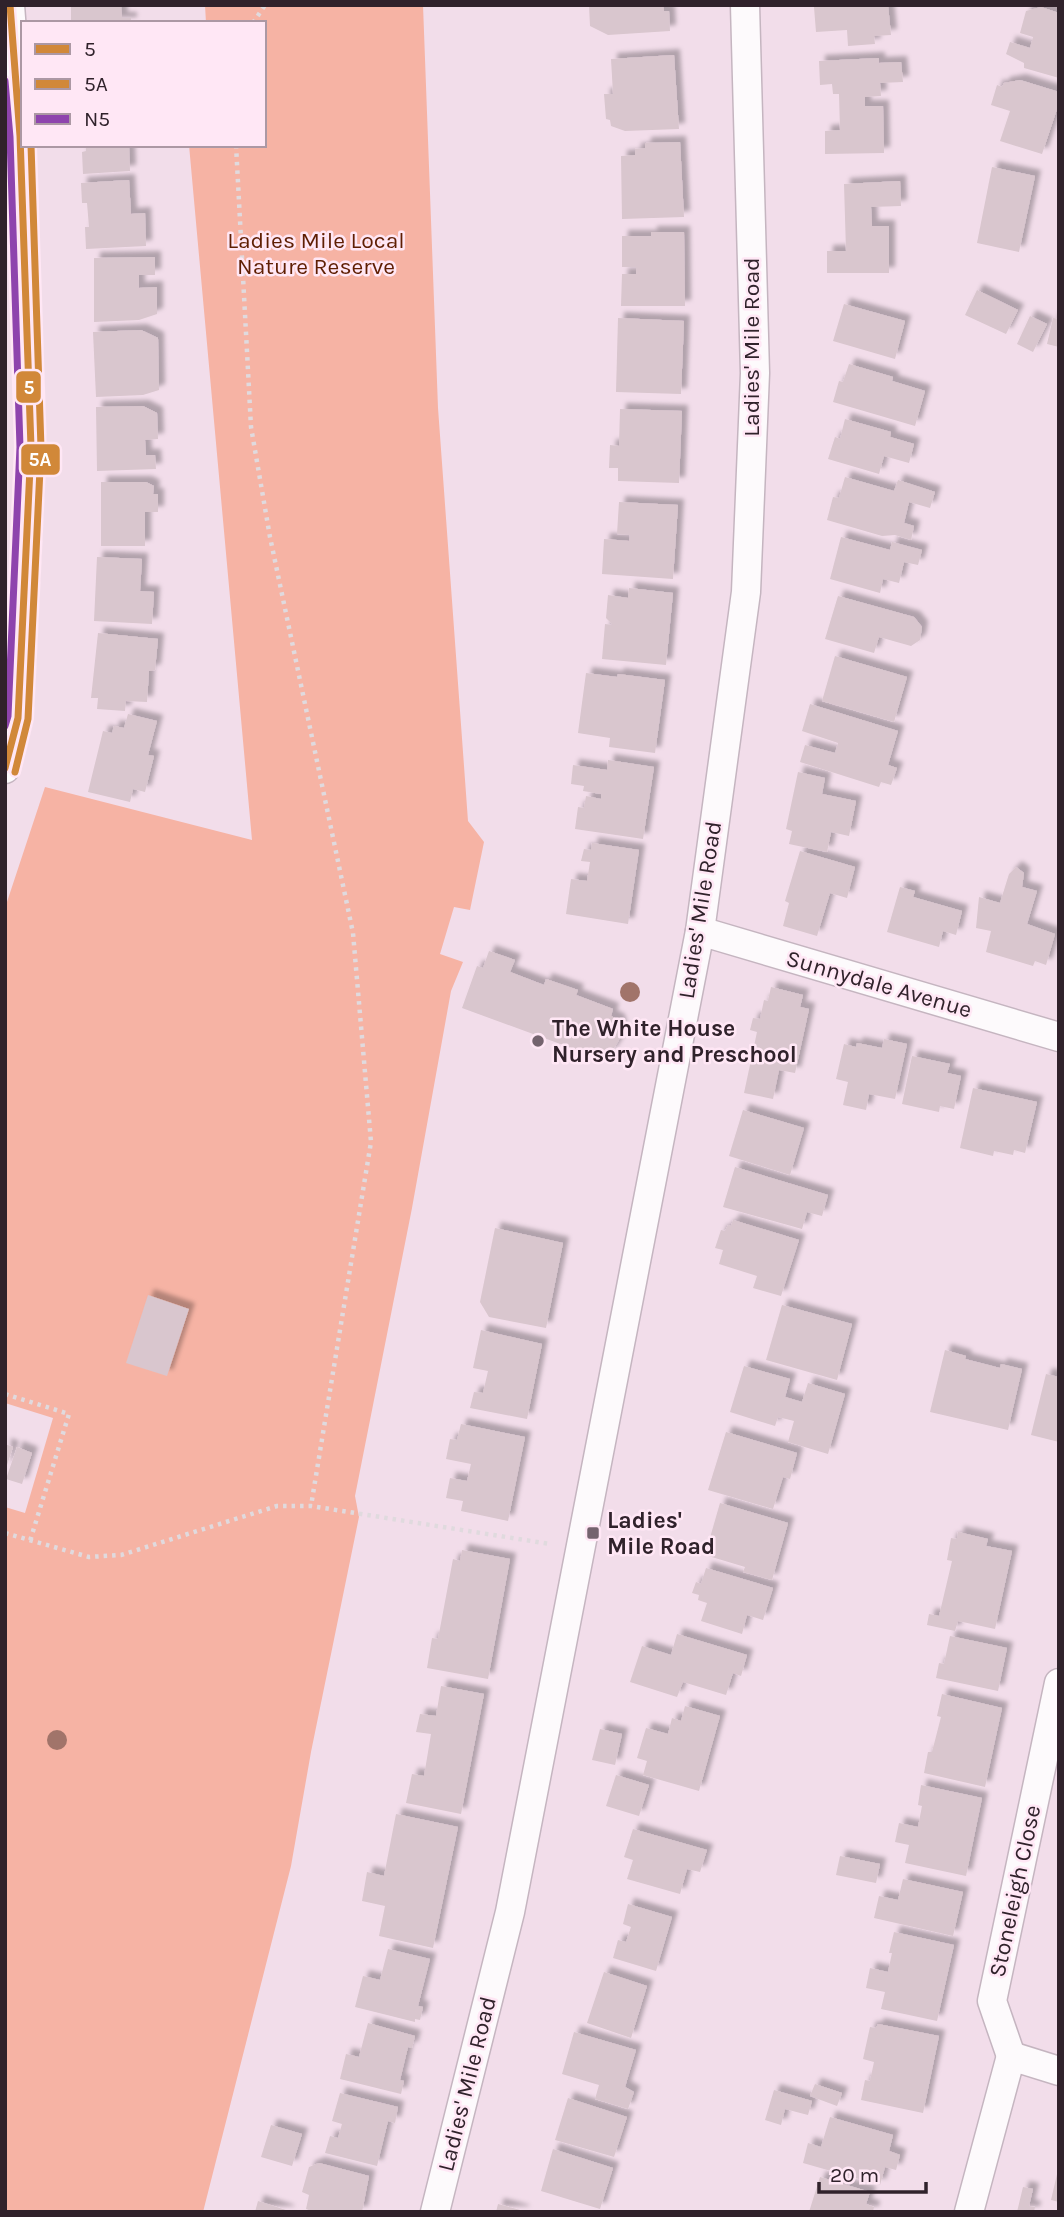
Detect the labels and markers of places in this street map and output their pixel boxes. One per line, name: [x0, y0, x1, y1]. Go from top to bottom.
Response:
place label: The White House Nursery and Preschool: [552, 1015, 797, 1068]
marker: The White House Nursery and Preschool: [530, 1033, 546, 1049]
place label: Ladies' Mile Road: [607, 1507, 715, 1560]
marker: Ladies' Mile Road: [585, 1525, 601, 1541]

